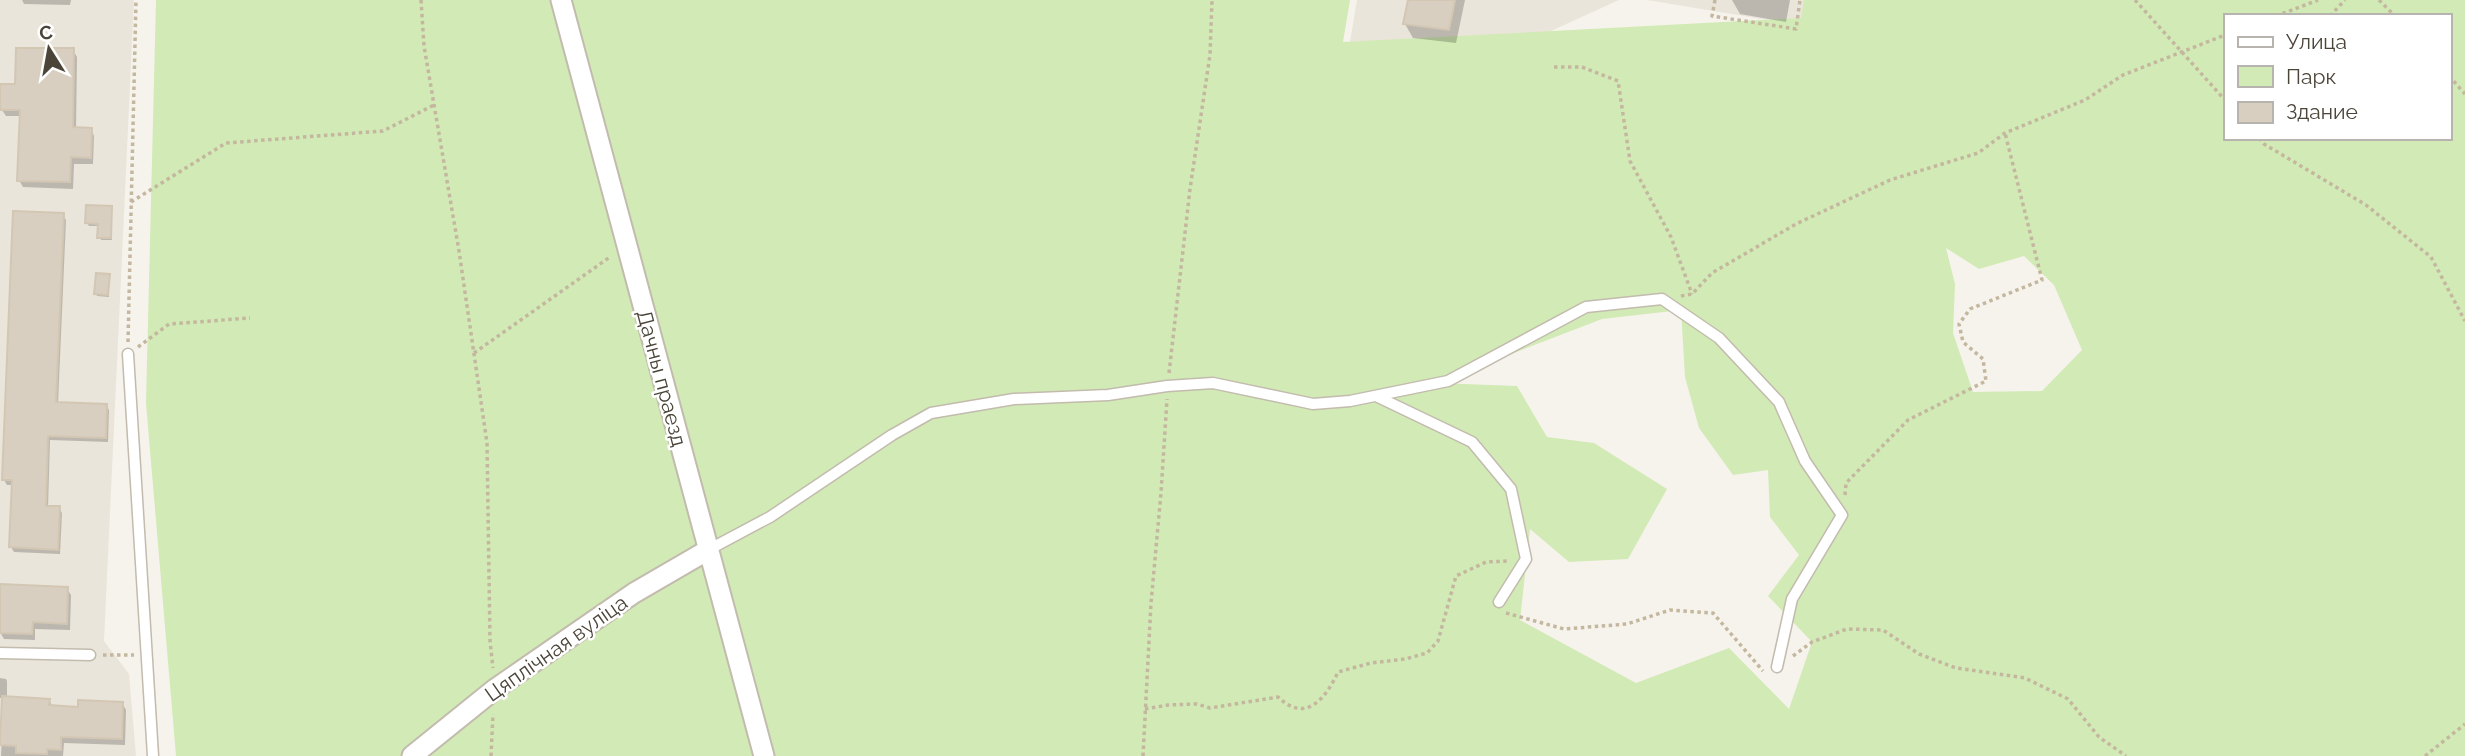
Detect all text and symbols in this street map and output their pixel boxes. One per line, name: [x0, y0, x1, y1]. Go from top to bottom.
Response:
north arrow: [14, 14, 84, 84]
legend: [2224, 14, 2451, 140]
text: С: [37, 20, 54, 44]
text: Улица: [2286, 29, 2347, 54]
text: Парк: [2286, 64, 2336, 89]
text: Здание: [2286, 99, 2358, 124]
street label: Дачны праезд: [632, 307, 692, 449]
street label: Цяплічная вуліца: [480, 590, 632, 706]

